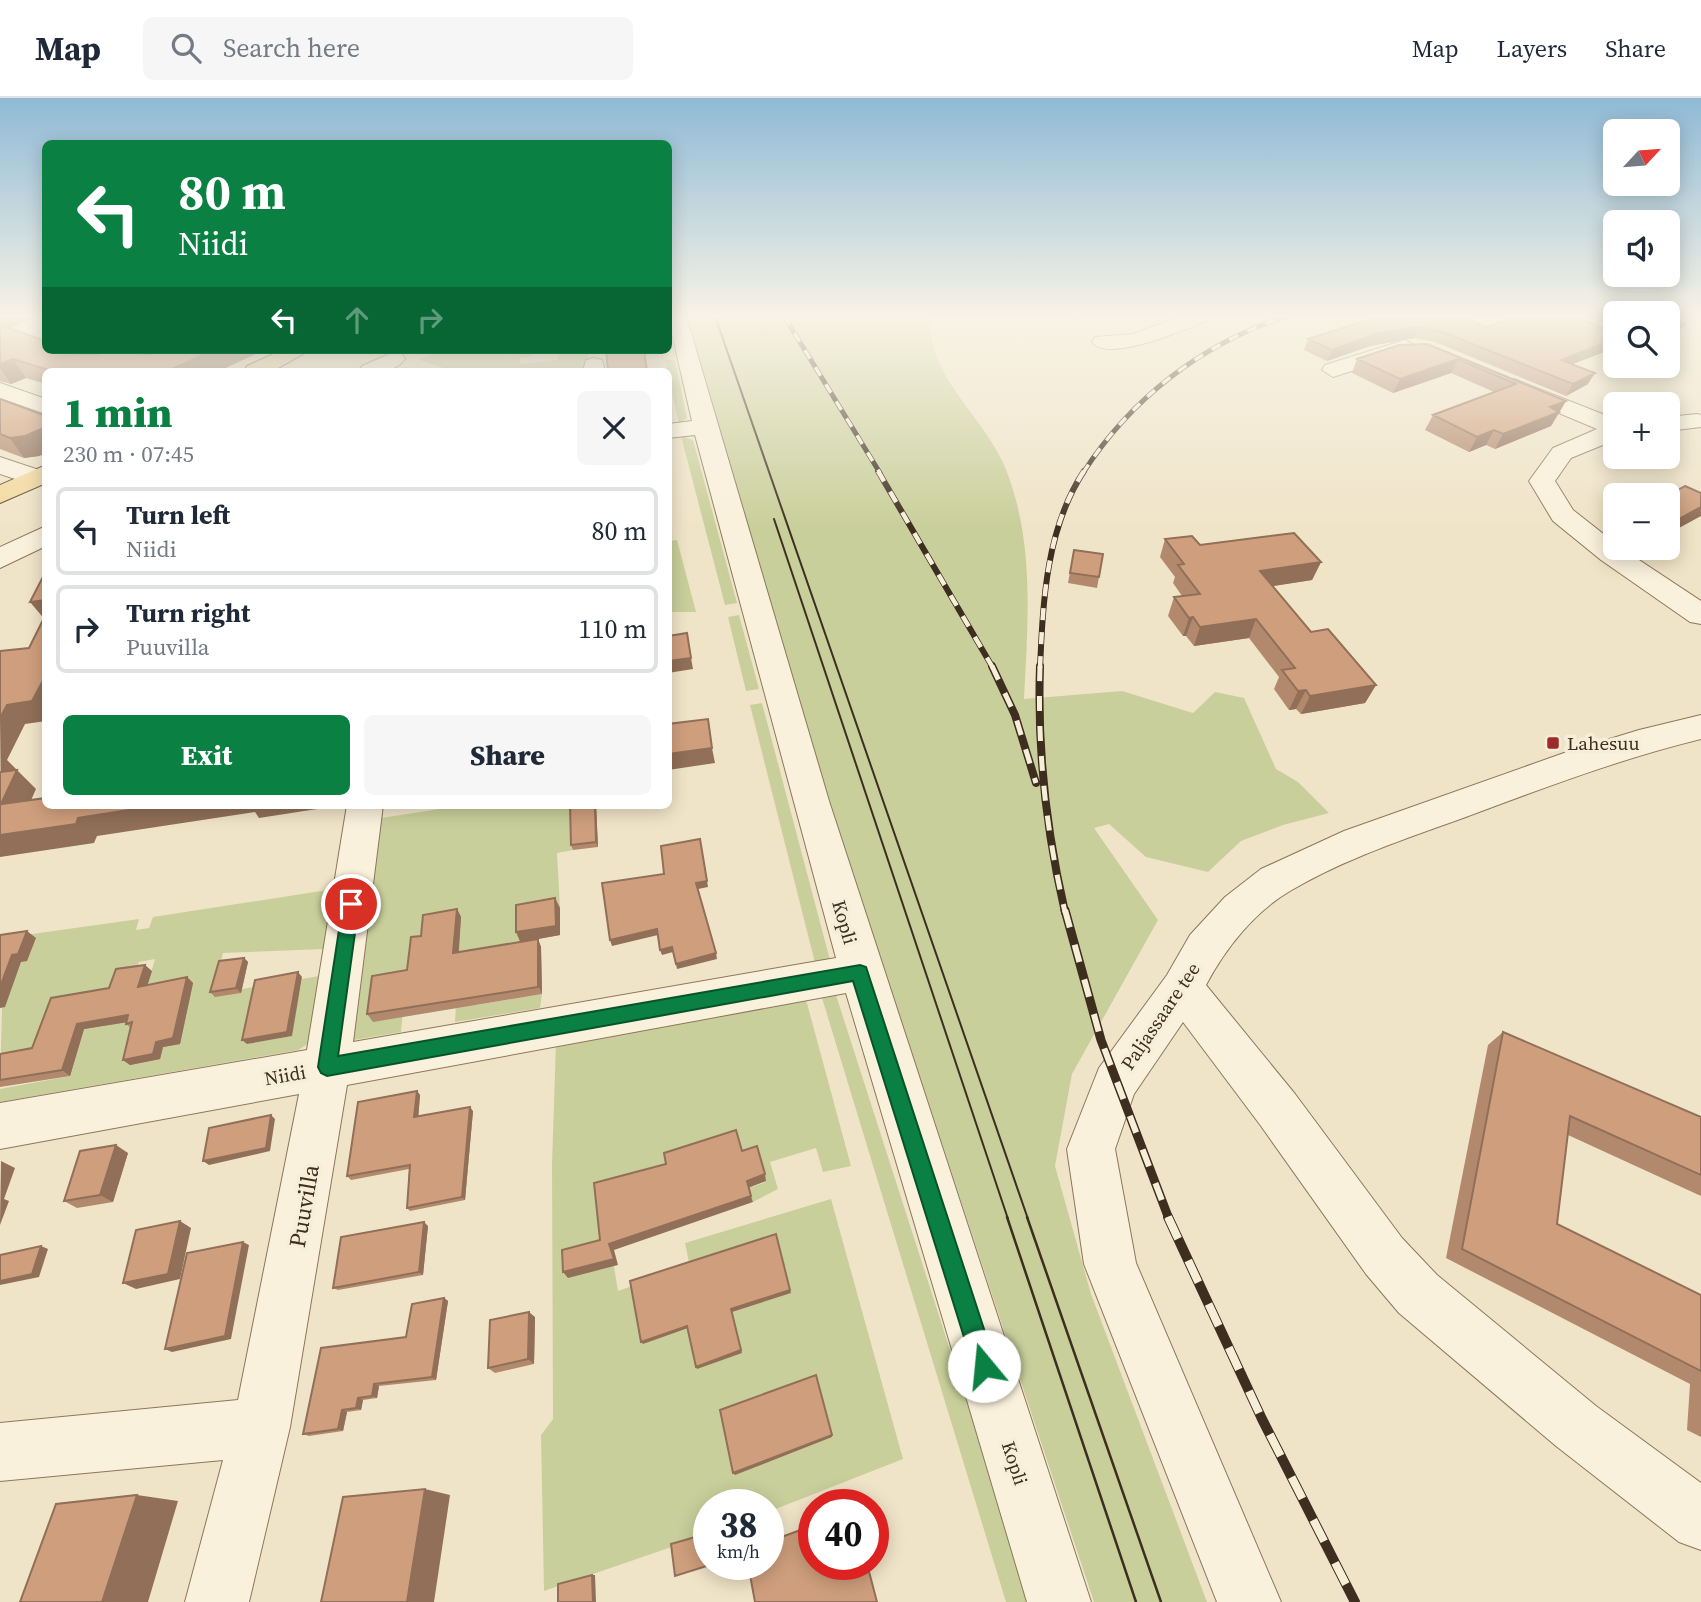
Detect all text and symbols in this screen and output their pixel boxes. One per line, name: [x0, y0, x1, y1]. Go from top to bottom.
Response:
search box: [143, 17, 633, 80]
text: Map: [35, 26, 101, 71]
icon: search: [167, 29, 205, 67]
text: Search here: [223, 30, 360, 66]
text: Map: [1412, 32, 1459, 65]
text: Layers: [1497, 32, 1567, 65]
text: Share: [1605, 32, 1666, 65]
north arrow: [1603, 119, 1680, 196]
map controls: [1603, 119, 1680, 560]
text: 80 m: [178, 158, 286, 225]
icon: left: [63, 168, 154, 259]
button: sound: [1603, 210, 1680, 287]
text: Niidi: [178, 222, 248, 266]
icon: left: [265, 301, 303, 339]
icon: ahead: [338, 301, 376, 339]
icon: right: [411, 301, 449, 339]
button: search: [1603, 301, 1680, 378]
text: 1 min: [63, 383, 173, 441]
button: close: [577, 391, 651, 465]
button: +: [1603, 392, 1680, 469]
text: 230 m · 07:45: [63, 438, 194, 470]
button: −: [1603, 483, 1680, 560]
text: Turn left: [126, 497, 230, 533]
icon: left: [67, 512, 105, 550]
text: 80 m: [592, 513, 647, 549]
text: Niidi: [126, 533, 177, 565]
text: Turn right: [126, 595, 250, 631]
icon: right: [67, 610, 105, 648]
text: 110 m: [579, 611, 647, 647]
text: Puuvilla: [126, 631, 210, 663]
button: Exit: [63, 715, 350, 795]
button: Share: [364, 715, 651, 795]
place label: Lahesuu: [1567, 730, 1640, 756]
marker: Lahesuu: [1545, 735, 1561, 751]
pin: [321, 874, 381, 934]
icon: arrive: [332, 885, 370, 923]
street label: Kopli: [826, 897, 864, 947]
street label: Paljassaare tee: [1114, 957, 1206, 1075]
street label: Niidi: [262, 1059, 308, 1091]
street label: Puuvilla: [281, 1162, 327, 1250]
position arrow: [947, 1329, 1021, 1403]
street label: Kopli: [996, 1438, 1034, 1489]
speed limit sign: 40: [798, 1489, 889, 1580]
text: 38: [720, 1501, 757, 1549]
text: km/h: [717, 1539, 760, 1564]

